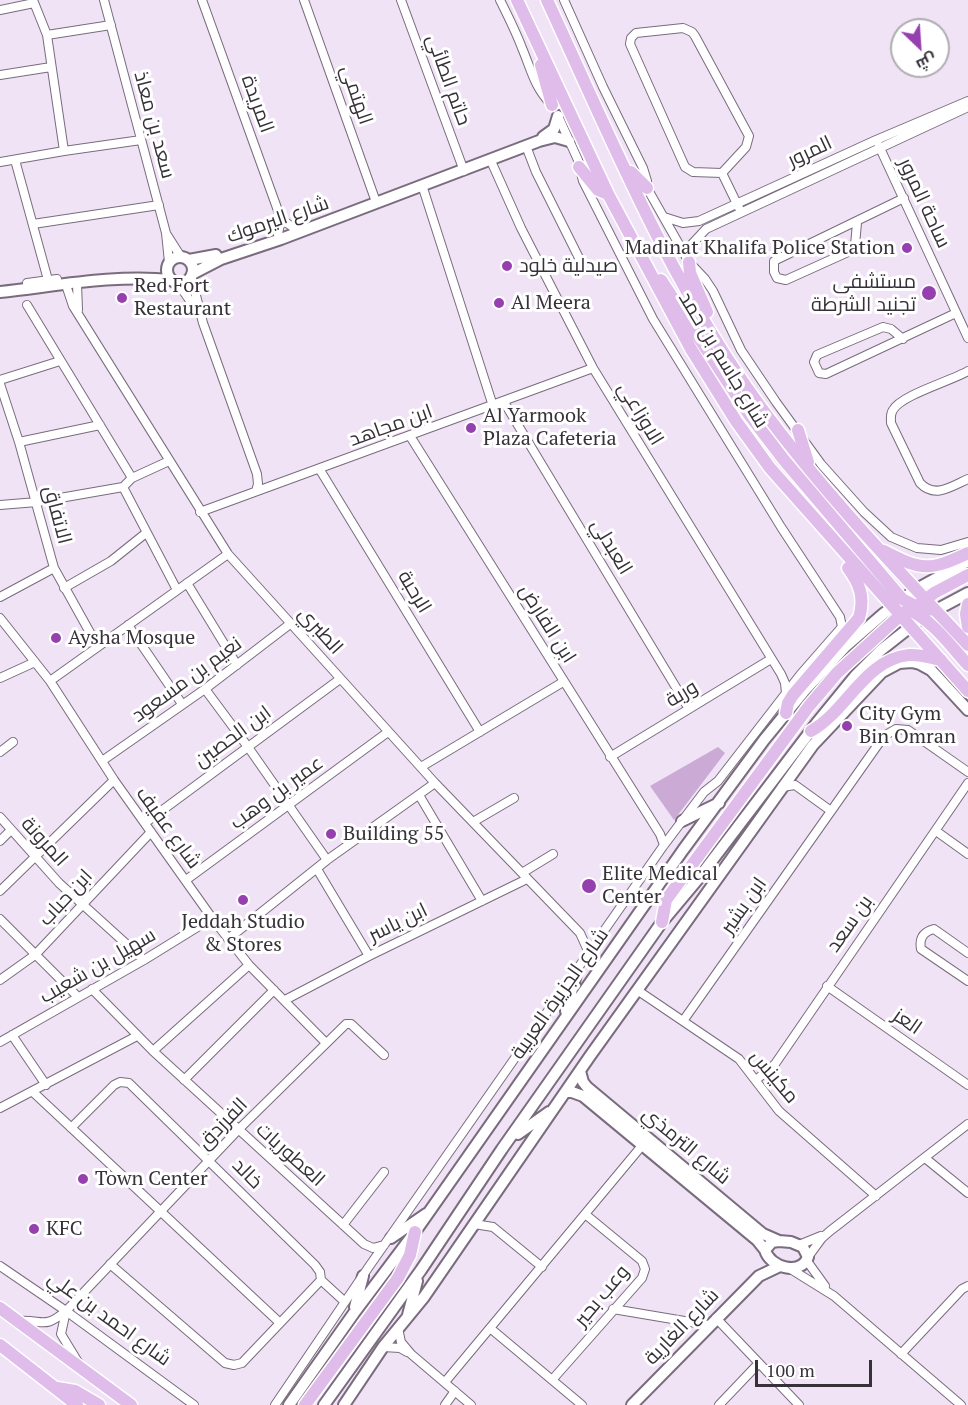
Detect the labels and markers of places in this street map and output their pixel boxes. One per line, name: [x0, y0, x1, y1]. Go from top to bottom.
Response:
place label: Madinat Khalifa Police Station: [625, 236, 895, 260]
marker: Madinat Khalifa Police Station: [900, 241, 914, 255]
place label: صيدلية خلود: [519, 254, 618, 278]
marker: صيدلية خلود: [500, 259, 514, 273]
place label: مستشفى تجنيد الشرطة: [811, 270, 916, 317]
place label: Red Fort Restaurant: [134, 274, 231, 321]
marker: مستشفى تجنيد الشرطة: [920, 284, 938, 302]
marker: Red Fort Restaurant: [115, 291, 129, 305]
place label: Al Meera: [511, 291, 591, 315]
marker: Al Meera: [492, 296, 506, 310]
place label: Al Yarmook Plaza Cafeteria: [483, 404, 617, 451]
marker: Al Yarmook Plaza Cafeteria: [464, 421, 478, 435]
place label: Aysha Mosque: [68, 626, 195, 650]
marker: Aysha Mosque: [49, 631, 63, 645]
place label: City Gym Bin Omran: [859, 702, 956, 749]
marker: City Gym Bin Omran: [840, 719, 854, 733]
place label: Building 55: [343, 822, 445, 846]
marker: Building 55: [324, 827, 338, 841]
place label: Elite Medical Center: [602, 862, 718, 909]
marker: Elite Medical Center: [580, 877, 598, 895]
marker: Jeddah Studio & Stores: [236, 893, 250, 907]
place label: Jeddah Studio & Stores: [181, 910, 305, 957]
place label: Town Center: [95, 1167, 208, 1191]
marker: Town Center: [76, 1172, 90, 1186]
place label: KFC: [46, 1217, 83, 1241]
marker: KFC: [27, 1222, 41, 1236]

